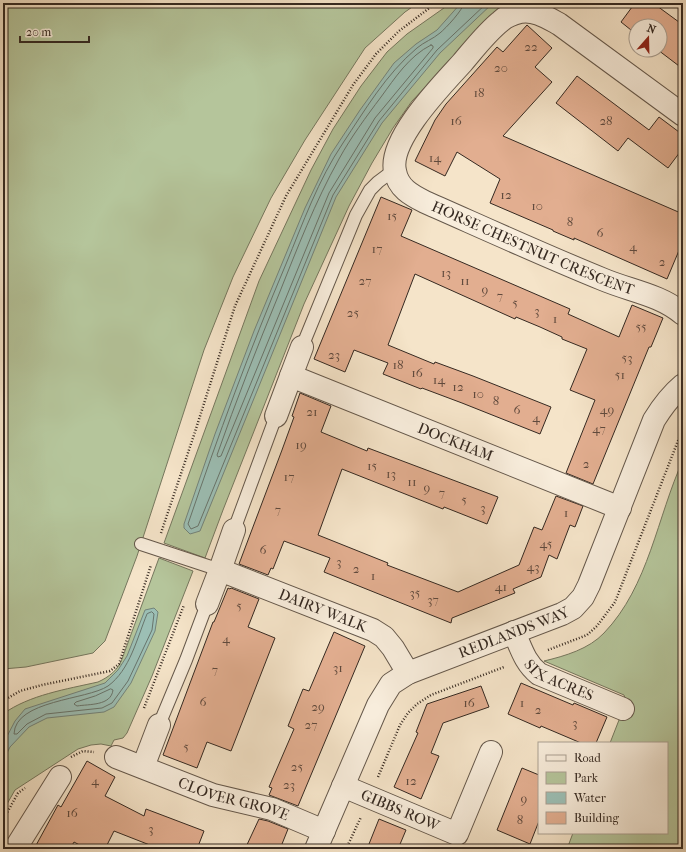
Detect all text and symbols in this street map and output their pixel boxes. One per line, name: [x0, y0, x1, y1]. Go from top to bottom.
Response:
scale bar: [20, 18, 89, 44]
north arrow: [628, 18, 668, 58]
text: N: [645, 22, 658, 37]
text: 20 m: [26, 25, 51, 39]
house number: 22: [524, 39, 538, 54]
house number: 20: [494, 60, 508, 75]
house number: 18: [473, 85, 485, 100]
house number: 16: [450, 113, 463, 128]
house number: 28: [599, 113, 613, 128]
house number: 14: [429, 150, 441, 165]
house number: 12: [500, 187, 512, 202]
street label: HORSE CHESTNUT CRESCENT: [429, 197, 637, 299]
house number: 10: [531, 198, 543, 213]
house number: 15: [387, 208, 397, 223]
house number: 8: [567, 214, 573, 229]
house number: 6: [596, 225, 604, 240]
house number: 4: [629, 239, 637, 254]
house number: 17: [372, 241, 382, 256]
house number: 2: [659, 254, 666, 269]
house number: 13: [441, 265, 451, 280]
house number: 27: [359, 273, 371, 288]
house number: 11: [460, 273, 470, 288]
house number: 9: [482, 282, 489, 297]
house number: 7: [497, 288, 503, 303]
house number: 5: [512, 295, 518, 310]
house number: 3: [534, 303, 540, 318]
house number: 25: [347, 305, 360, 320]
house number: 1: [553, 311, 557, 326]
house number: 55: [635, 319, 647, 334]
house number: 23: [328, 347, 340, 362]
house number: 53: [622, 350, 632, 365]
house number: 18: [392, 357, 404, 372]
house number: 16: [411, 365, 424, 380]
house number: 51: [615, 367, 625, 382]
house number: 14: [433, 372, 445, 387]
house number: 12: [452, 379, 464, 394]
house number: 10: [472, 386, 484, 401]
house number: 8: [493, 393, 499, 408]
house number: 6: [513, 402, 521, 417]
house number: 49: [600, 402, 614, 417]
house number: 21: [306, 404, 318, 419]
house number: 4: [532, 410, 540, 425]
street label: DOCKHAM: [415, 419, 496, 465]
house number: 47: [592, 421, 606, 436]
house number: 19: [295, 437, 307, 452]
house number: 2: [583, 456, 590, 471]
house number: 15: [367, 458, 377, 473]
house number: 13: [386, 466, 396, 481]
house number: 17: [284, 469, 294, 484]
house number: 11: [407, 474, 417, 489]
house number: 9: [424, 480, 431, 495]
house number: 7: [439, 485, 445, 500]
house number: 5: [461, 492, 467, 507]
house number: 3: [480, 500, 486, 515]
house number: 7: [275, 502, 281, 517]
house number: 1: [564, 505, 568, 520]
house number: 45: [540, 536, 553, 551]
house number: 6: [259, 542, 267, 557]
house number: 3: [336, 554, 342, 569]
house number: 43: [526, 559, 540, 574]
house number: 2: [353, 561, 360, 576]
house number: 1: [371, 568, 375, 583]
house number: 41: [495, 579, 507, 594]
street label: DAIRY WALK: [276, 585, 371, 636]
house number: 35: [410, 585, 421, 600]
house number: 37: [427, 592, 439, 607]
house number: 5: [236, 598, 242, 613]
street label: REDLANDS WAY: [456, 602, 573, 662]
house number: 4: [222, 631, 230, 646]
street label: SIX ACRES: [520, 656, 597, 705]
house number: 31: [333, 660, 343, 675]
house number: 7: [212, 662, 218, 677]
house number: 6: [199, 694, 207, 709]
house number: 16: [463, 695, 476, 710]
house number: 1: [520, 695, 524, 710]
house number: 29: [311, 699, 325, 714]
house number: 2: [535, 702, 542, 717]
house number: 3: [572, 715, 578, 730]
house number: 27: [305, 717, 317, 732]
house number: 5: [183, 739, 189, 754]
legend: [538, 742, 668, 834]
text: Road: [574, 751, 601, 765]
house number: 25: [291, 759, 304, 774]
text: Park: [574, 771, 599, 785]
house number: 4: [91, 773, 99, 788]
street label: CLOVER GROVE: [175, 773, 292, 824]
house number: 12: [405, 773, 417, 788]
house number: 23: [283, 777, 295, 792]
street label: GIBBS ROW: [358, 786, 443, 835]
house number: 9: [521, 791, 528, 806]
text: Water: [573, 791, 607, 805]
house number: 16: [66, 805, 79, 820]
text: Building: [574, 811, 619, 825]
house number: 8: [517, 812, 523, 827]
house number: 3: [148, 821, 154, 836]

